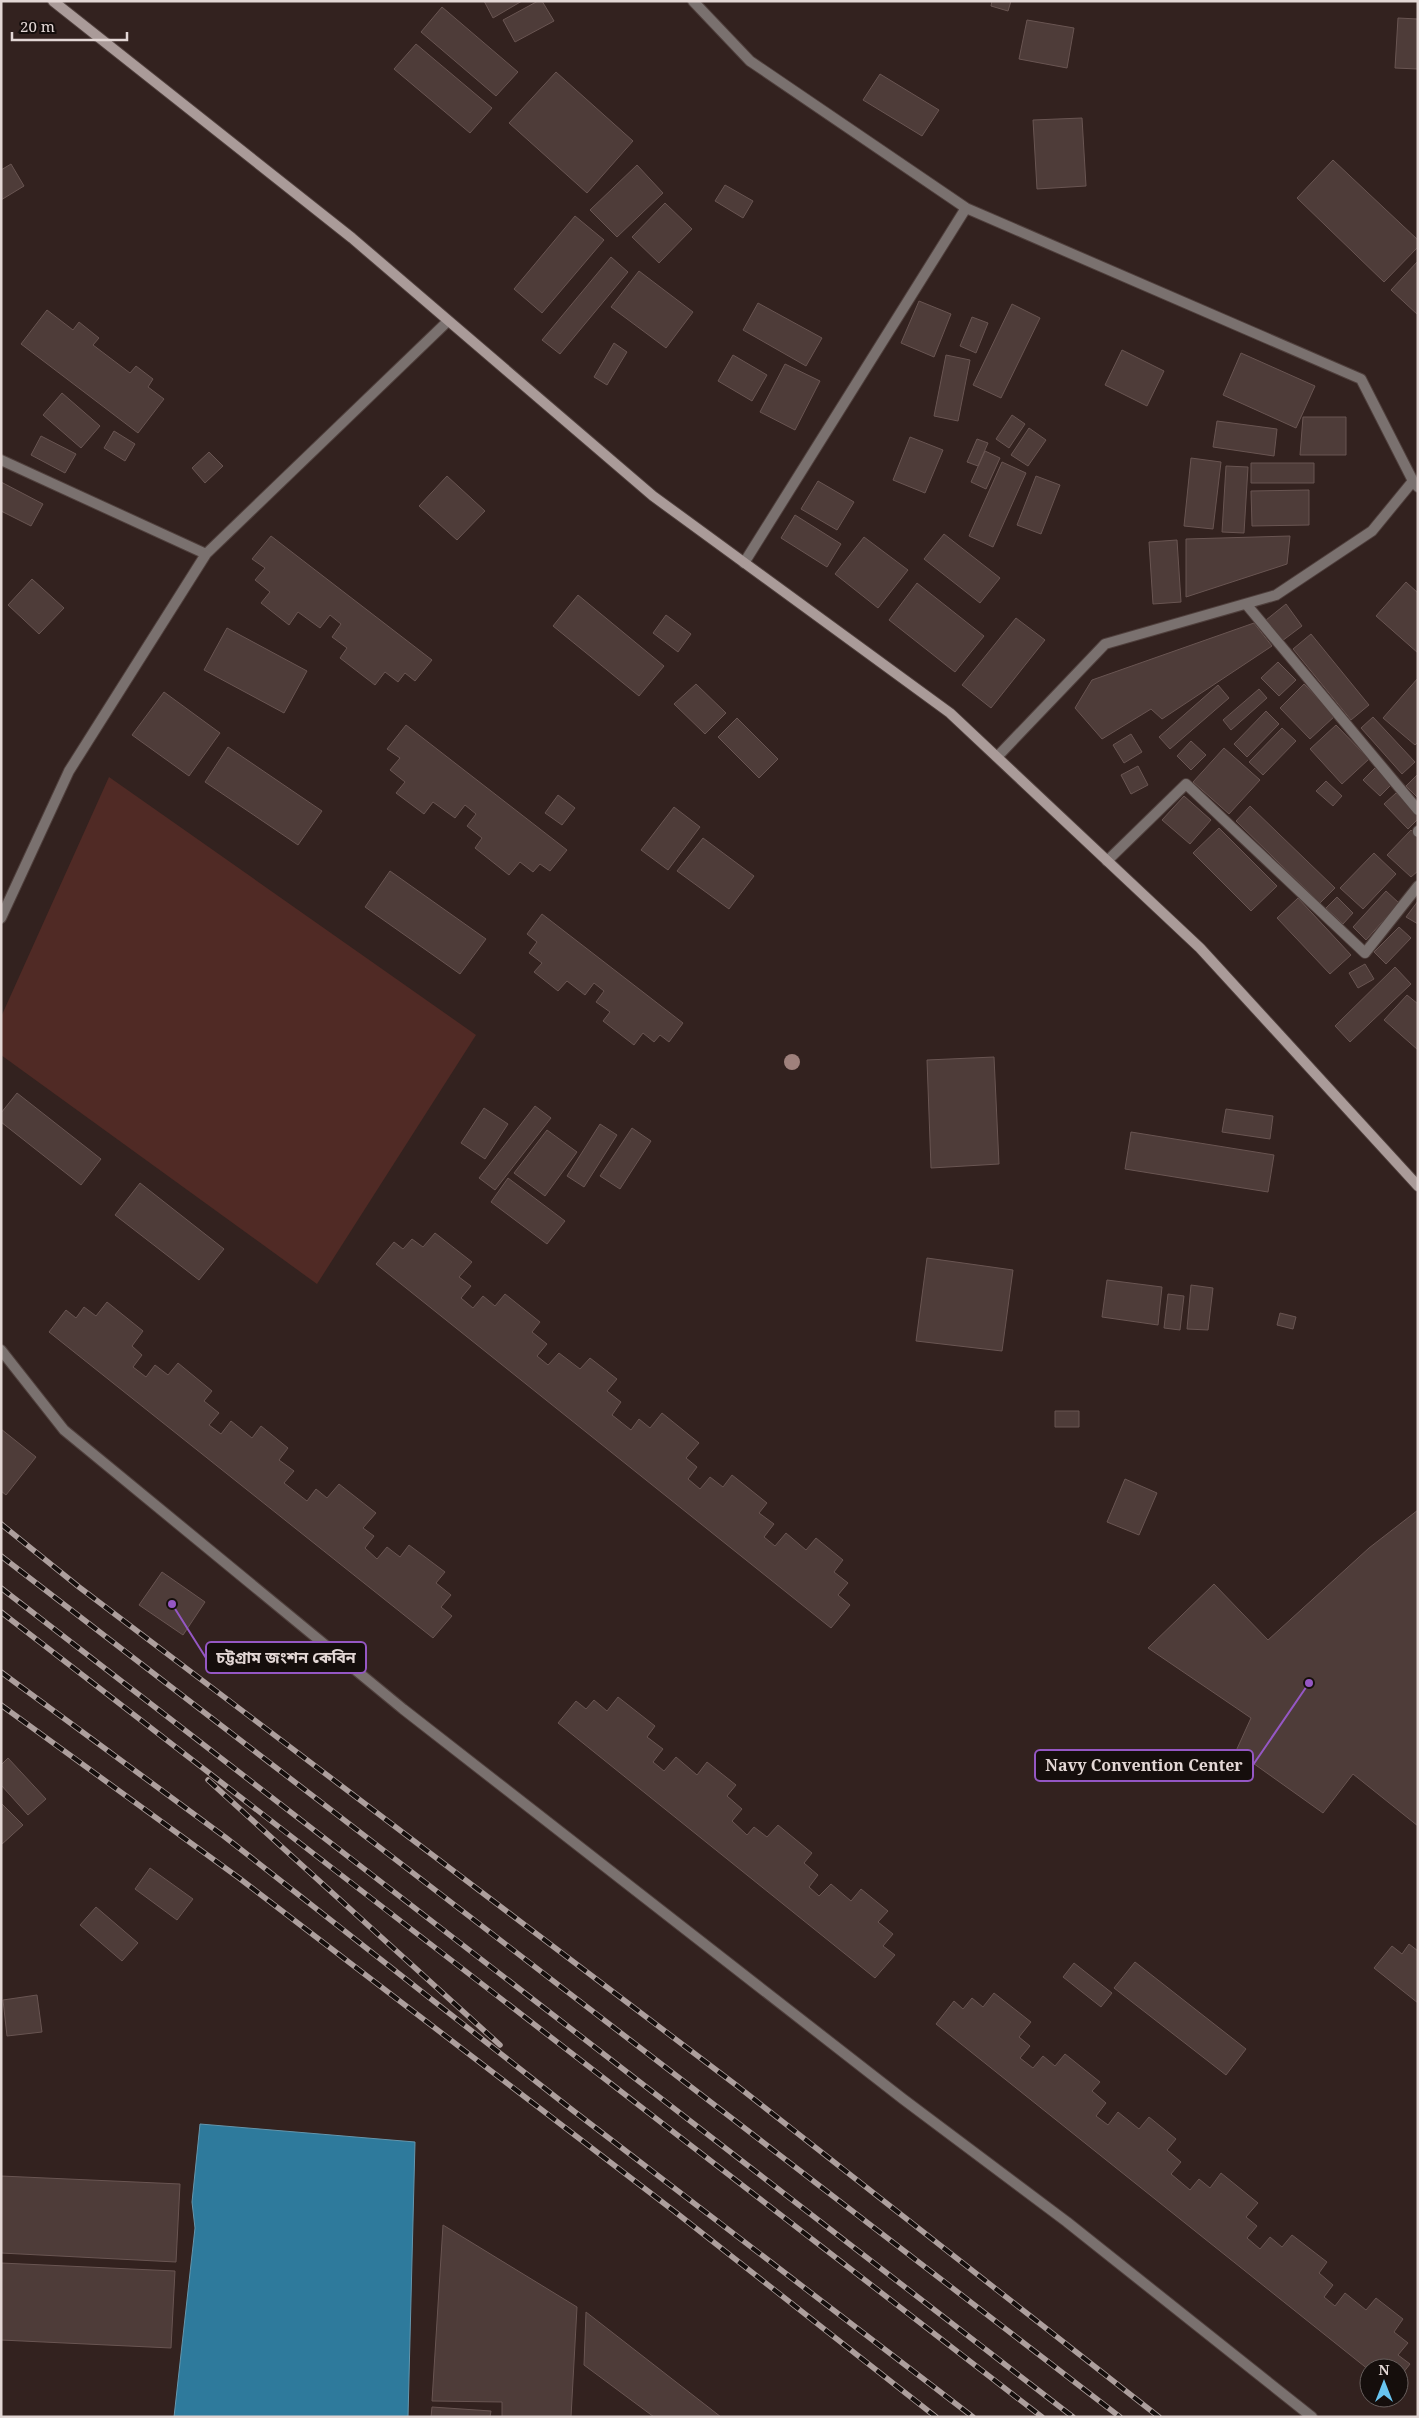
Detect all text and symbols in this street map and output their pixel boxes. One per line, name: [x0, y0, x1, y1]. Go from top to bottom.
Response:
scale bar: [12, 10, 128, 42]
text: 20 m: [20, 16, 55, 36]
callout: চট্টগ্রাম জংশন কেবিন: [206, 1642, 366, 1673]
text: চট্টগ্রাম জংশন কেবিন: [215, 1646, 357, 1668]
callout: Navy Convention Center: [1035, 1750, 1253, 1781]
text: Navy Convention Center: [1045, 1754, 1243, 1776]
north arrow: [1359, 2358, 1409, 2408]
text: N: [1378, 2360, 1390, 2379]

